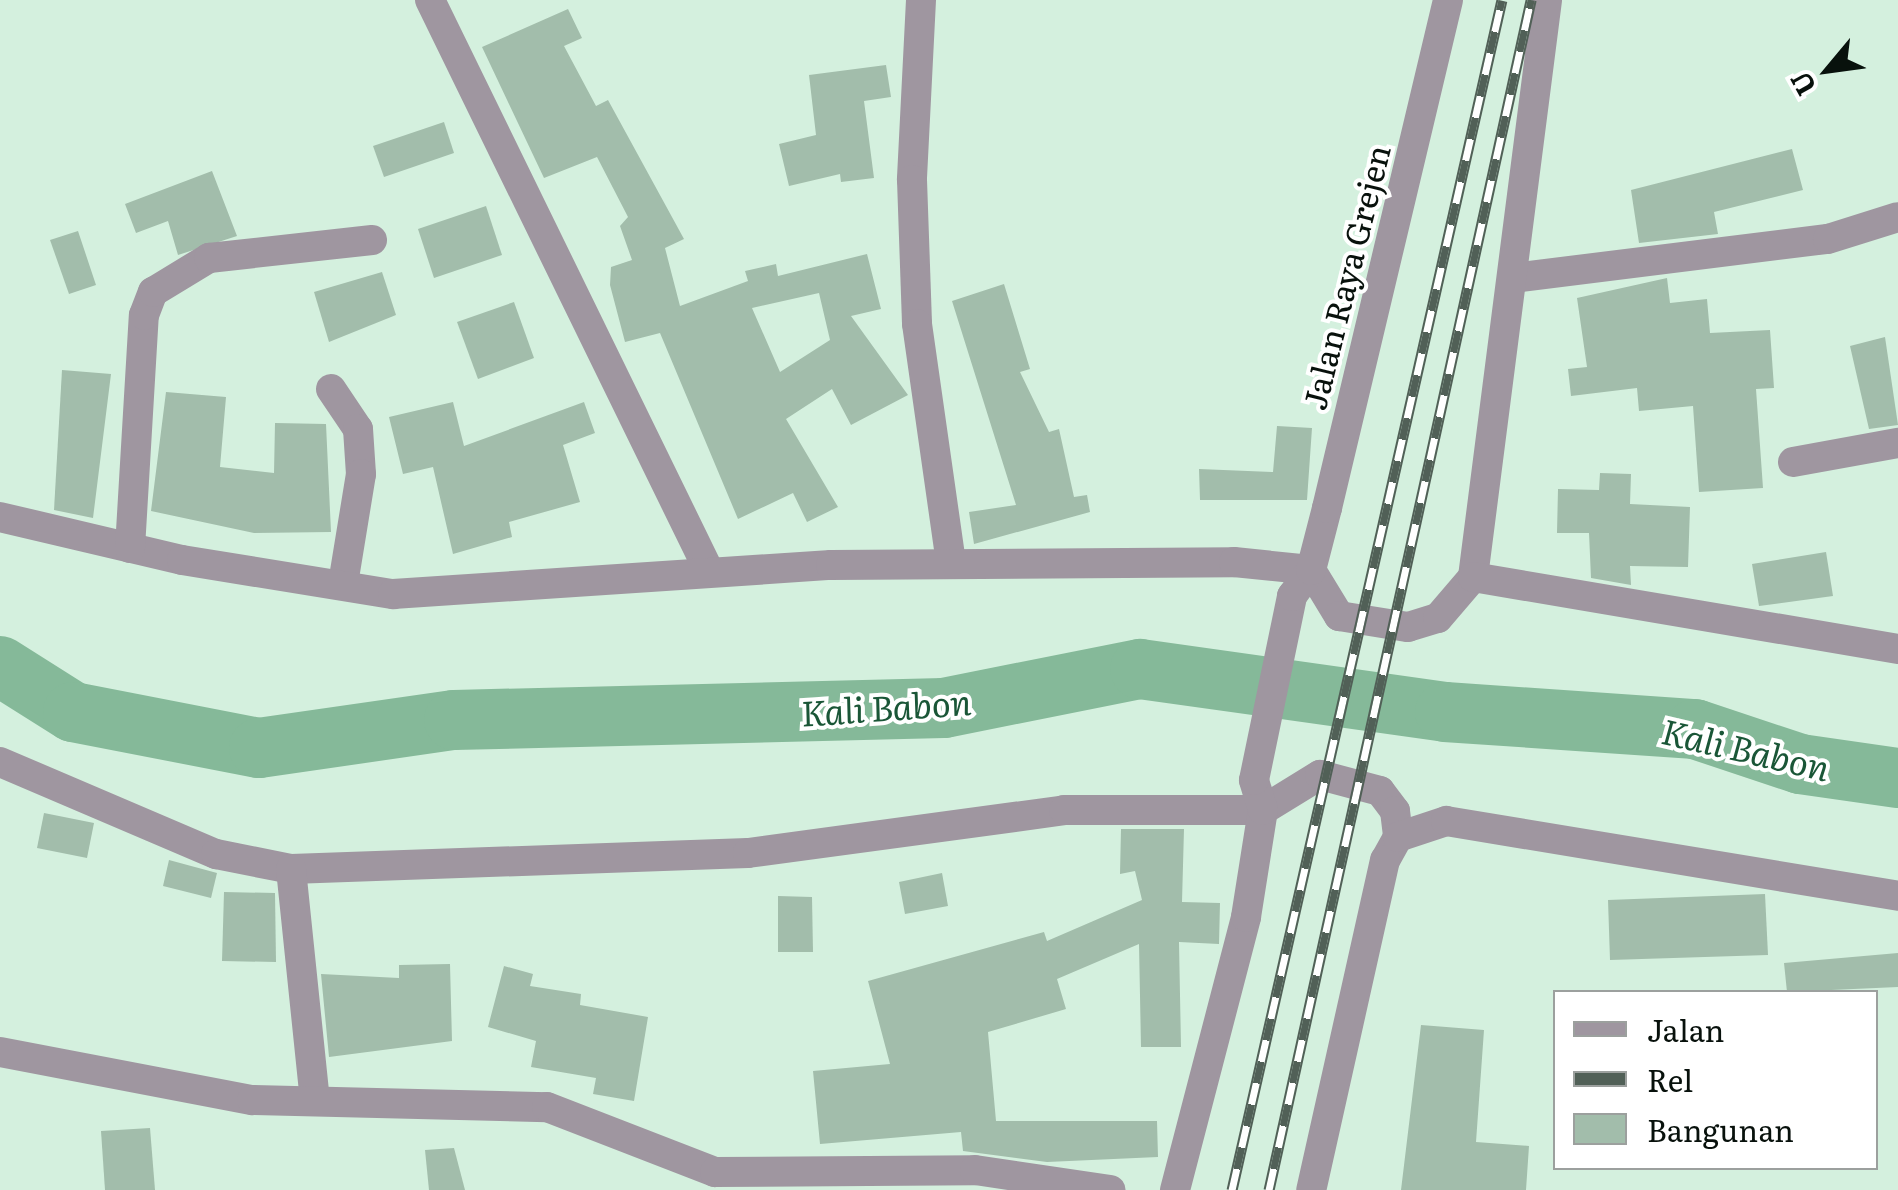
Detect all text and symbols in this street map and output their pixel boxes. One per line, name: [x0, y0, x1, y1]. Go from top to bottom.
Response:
north arrow: [1778, 20, 1878, 120]
text: U: [1778, 65, 1825, 104]
street label: Jalan Raya Grejen: [1294, 141, 1396, 413]
water label: Kali Babon: [799, 679, 973, 733]
water label: Kali Babon: [1658, 708, 1834, 788]
legend: [1553, 990, 1878, 1170]
text: Jalan: [1647, 1007, 1724, 1051]
text: Rel: [1647, 1057, 1693, 1101]
text: Bangunan: [1647, 1107, 1794, 1151]

